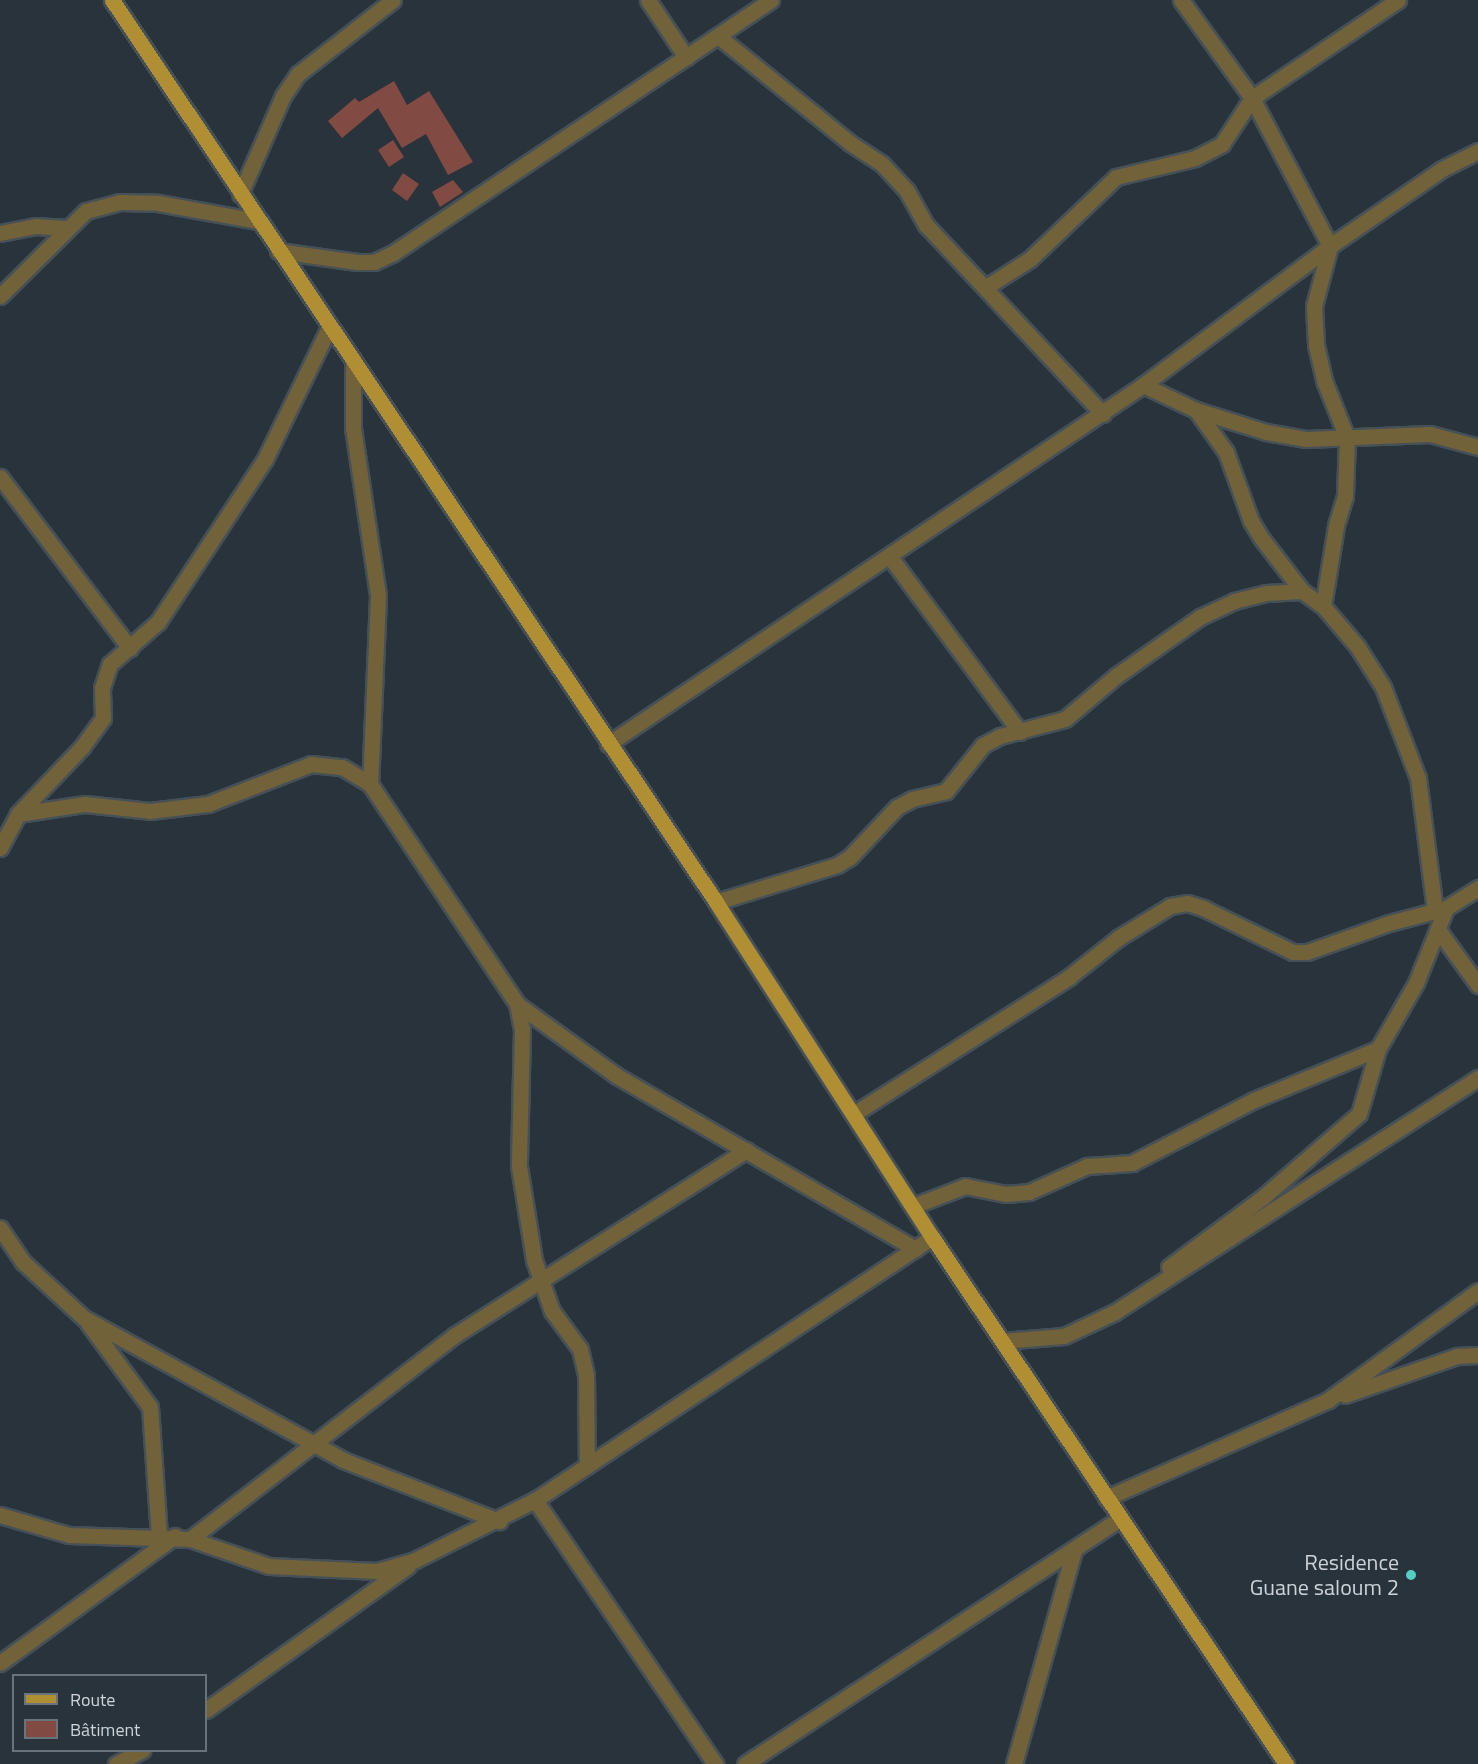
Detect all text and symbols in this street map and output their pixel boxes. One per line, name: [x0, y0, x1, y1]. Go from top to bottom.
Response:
place label: Residence Guane saloum 2: [1250, 1549, 1399, 1600]
marker: Residence Guane saloum 2: [1404, 1568, 1418, 1582]
legend: [12, 1674, 207, 1752]
text: Route: [70, 1686, 115, 1713]
text: Bâtiment: [70, 1716, 140, 1743]

